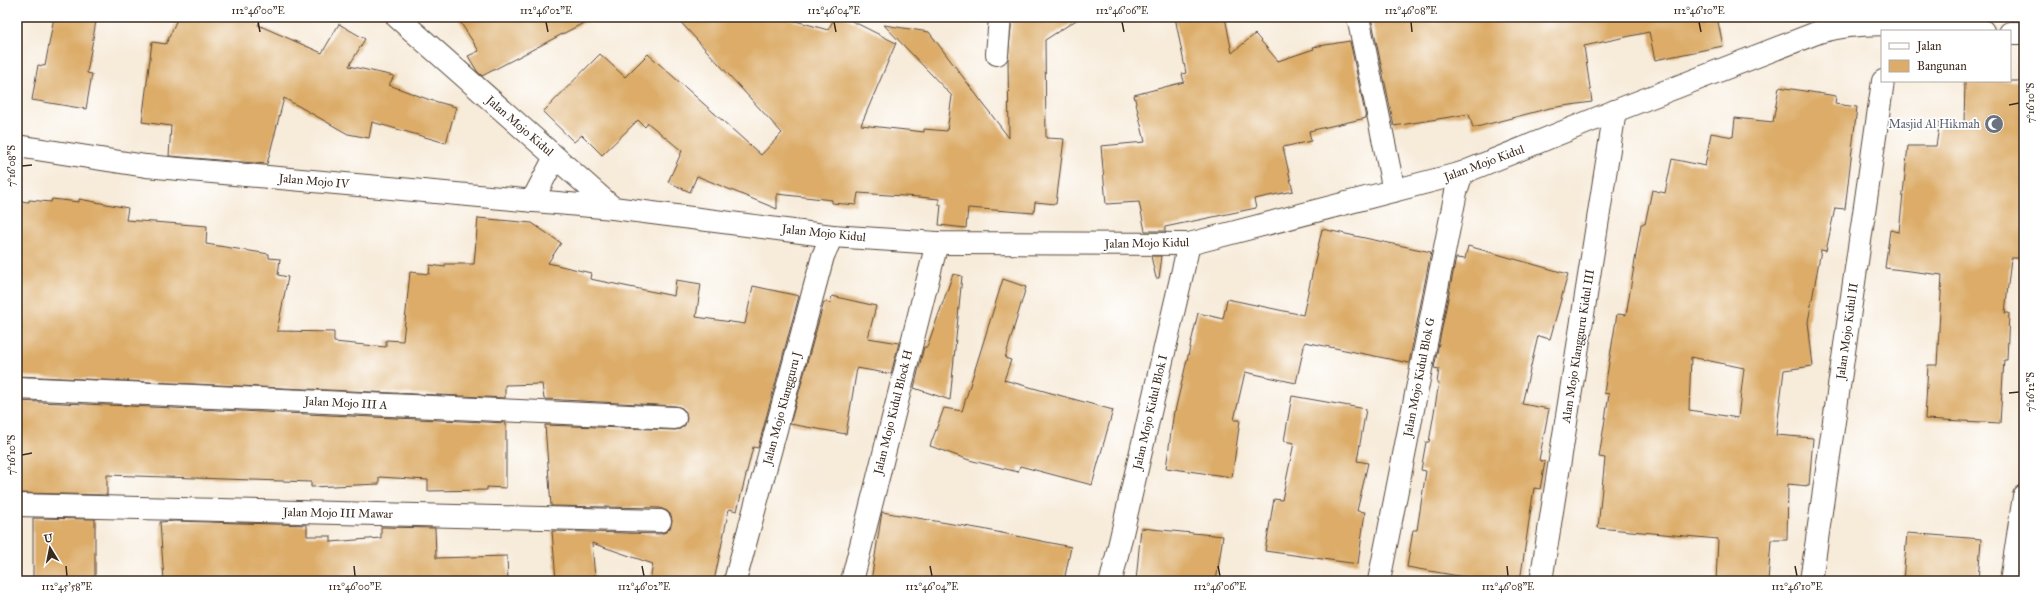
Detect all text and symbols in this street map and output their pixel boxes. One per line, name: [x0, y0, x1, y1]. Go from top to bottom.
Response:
text: 112°46'00"E: [231, 5, 285, 17]
text: 112°46'02"E: [520, 5, 572, 17]
text: 112°46'04"E: [808, 5, 860, 17]
text: 112°46'06"E: [1096, 5, 1148, 17]
text: 112°46'08"E: [1385, 5, 1437, 17]
text: 112°46'10"E: [1673, 5, 1725, 17]
legend: [1881, 30, 2011, 82]
text: Jalan: [1915, 39, 1942, 54]
text: Bangunan: [1917, 59, 1967, 74]
text: 7°16'10"S: [2025, 82, 2037, 123]
street label: Jalan Mojo Kidul: [481, 92, 557, 160]
mosque icon: Masjid Al Hikmah: [1983, 113, 2005, 135]
place label: Masjid Al Hikmah: [1888, 117, 1980, 131]
street label: Jalan Mojo Kidul: [1440, 142, 1527, 186]
text: 7°16'08"S: [6, 145, 18, 187]
street label: Jalan Mojo IV: [276, 171, 350, 192]
street label: Jalan Mojo Kidul: [779, 221, 867, 245]
street label: Jalan Mojo Kidul: [1103, 235, 1190, 252]
street label: Alan Mojo Klangguru Kidul III: [1559, 268, 1598, 425]
street label: Jalan Mojo Kidul II: [1833, 282, 1862, 382]
street label: Jalan Mojo Kidul Blok G: [1400, 316, 1438, 440]
street label: Jalan Mojo Kidul Block H: [870, 348, 916, 478]
street label: Jalan Mojo Klangguru J: [760, 350, 805, 468]
street label: Jalan Mojo Kidul Blok I: [1130, 353, 1171, 473]
text: 7°16'12"S: [2025, 372, 2037, 412]
street label: Jalan Mojo III A: [302, 394, 388, 413]
text: 7°16'10"S: [6, 434, 18, 475]
street label: Jalan Mojo III Mawar: [281, 505, 394, 522]
north arrow: [30, 528, 70, 568]
text: U: [43, 531, 54, 546]
text: 112°45'58"E: [42, 581, 92, 593]
text: 112°46'00"E: [328, 581, 382, 593]
text: 112°46'02"E: [618, 581, 670, 593]
text: 112°46'04"E: [906, 581, 958, 593]
text: 112°46'06"E: [1194, 581, 1246, 593]
text: 112°46'08"E: [1482, 581, 1534, 593]
text: 112°46'10"E: [1771, 581, 1823, 593]

